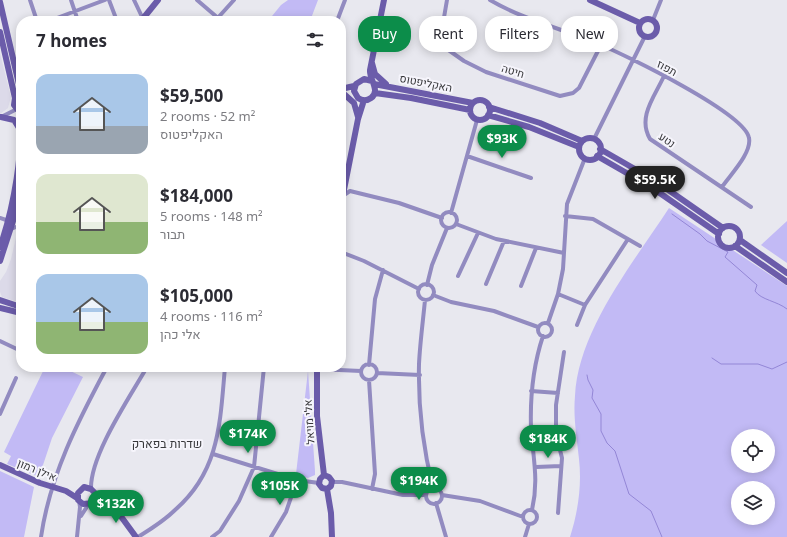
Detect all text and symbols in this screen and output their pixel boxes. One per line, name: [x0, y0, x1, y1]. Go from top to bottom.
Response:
chip: Buy: [358, 16, 411, 52]
chip: Rent: [419, 16, 477, 52]
chip: Filters: [485, 16, 553, 52]
chip: New: [561, 16, 618, 52]
text: 7 homes: [36, 29, 107, 52]
icon: filters: [304, 29, 326, 51]
street label: תפוז: [654, 56, 680, 79]
street label: חיטה: [500, 60, 526, 81]
street label: האקליפטוס: [399, 70, 454, 95]
text: $59,500: [160, 84, 223, 107]
icon: home: [68, 90, 116, 138]
text: 2 rooms · 52 m²: [160, 107, 255, 125]
text: האקליפטוס: [160, 125, 223, 143]
pin: $93K: [478, 125, 526, 159]
text: $93K: [487, 129, 517, 147]
street label: נטע: [656, 129, 679, 151]
pin: $59.5K: [622, 166, 688, 200]
text: $59.5K: [634, 170, 676, 188]
text: $184,000: [160, 184, 233, 207]
icon: home: [68, 190, 116, 238]
text: 5 rooms · 148 m²: [160, 207, 263, 225]
text: תבור: [160, 225, 185, 243]
text: $105,000: [160, 284, 233, 307]
icon: home: [68, 290, 116, 338]
text: 4 rooms · 116 m²: [160, 307, 263, 325]
text: אלי כהן: [160, 325, 201, 343]
street label: אלי מויאל: [299, 399, 318, 445]
pin: $174K: [220, 420, 276, 454]
text: $174K: [229, 424, 267, 442]
pin: $184K: [520, 425, 576, 459]
text: $184K: [529, 429, 567, 447]
map controls: [731, 429, 775, 525]
button: locate: [731, 429, 775, 473]
district label: שדרות בפארק: [132, 435, 202, 452]
street label: אילן רמון: [15, 455, 59, 484]
pin: $194K: [391, 467, 447, 501]
text: $194K: [400, 471, 438, 489]
pin: $105K: [252, 472, 308, 506]
text: $105K: [261, 476, 299, 494]
button: layers: [731, 481, 775, 525]
pin: $132K: [88, 490, 144, 524]
text: $132K: [97, 494, 135, 512]

